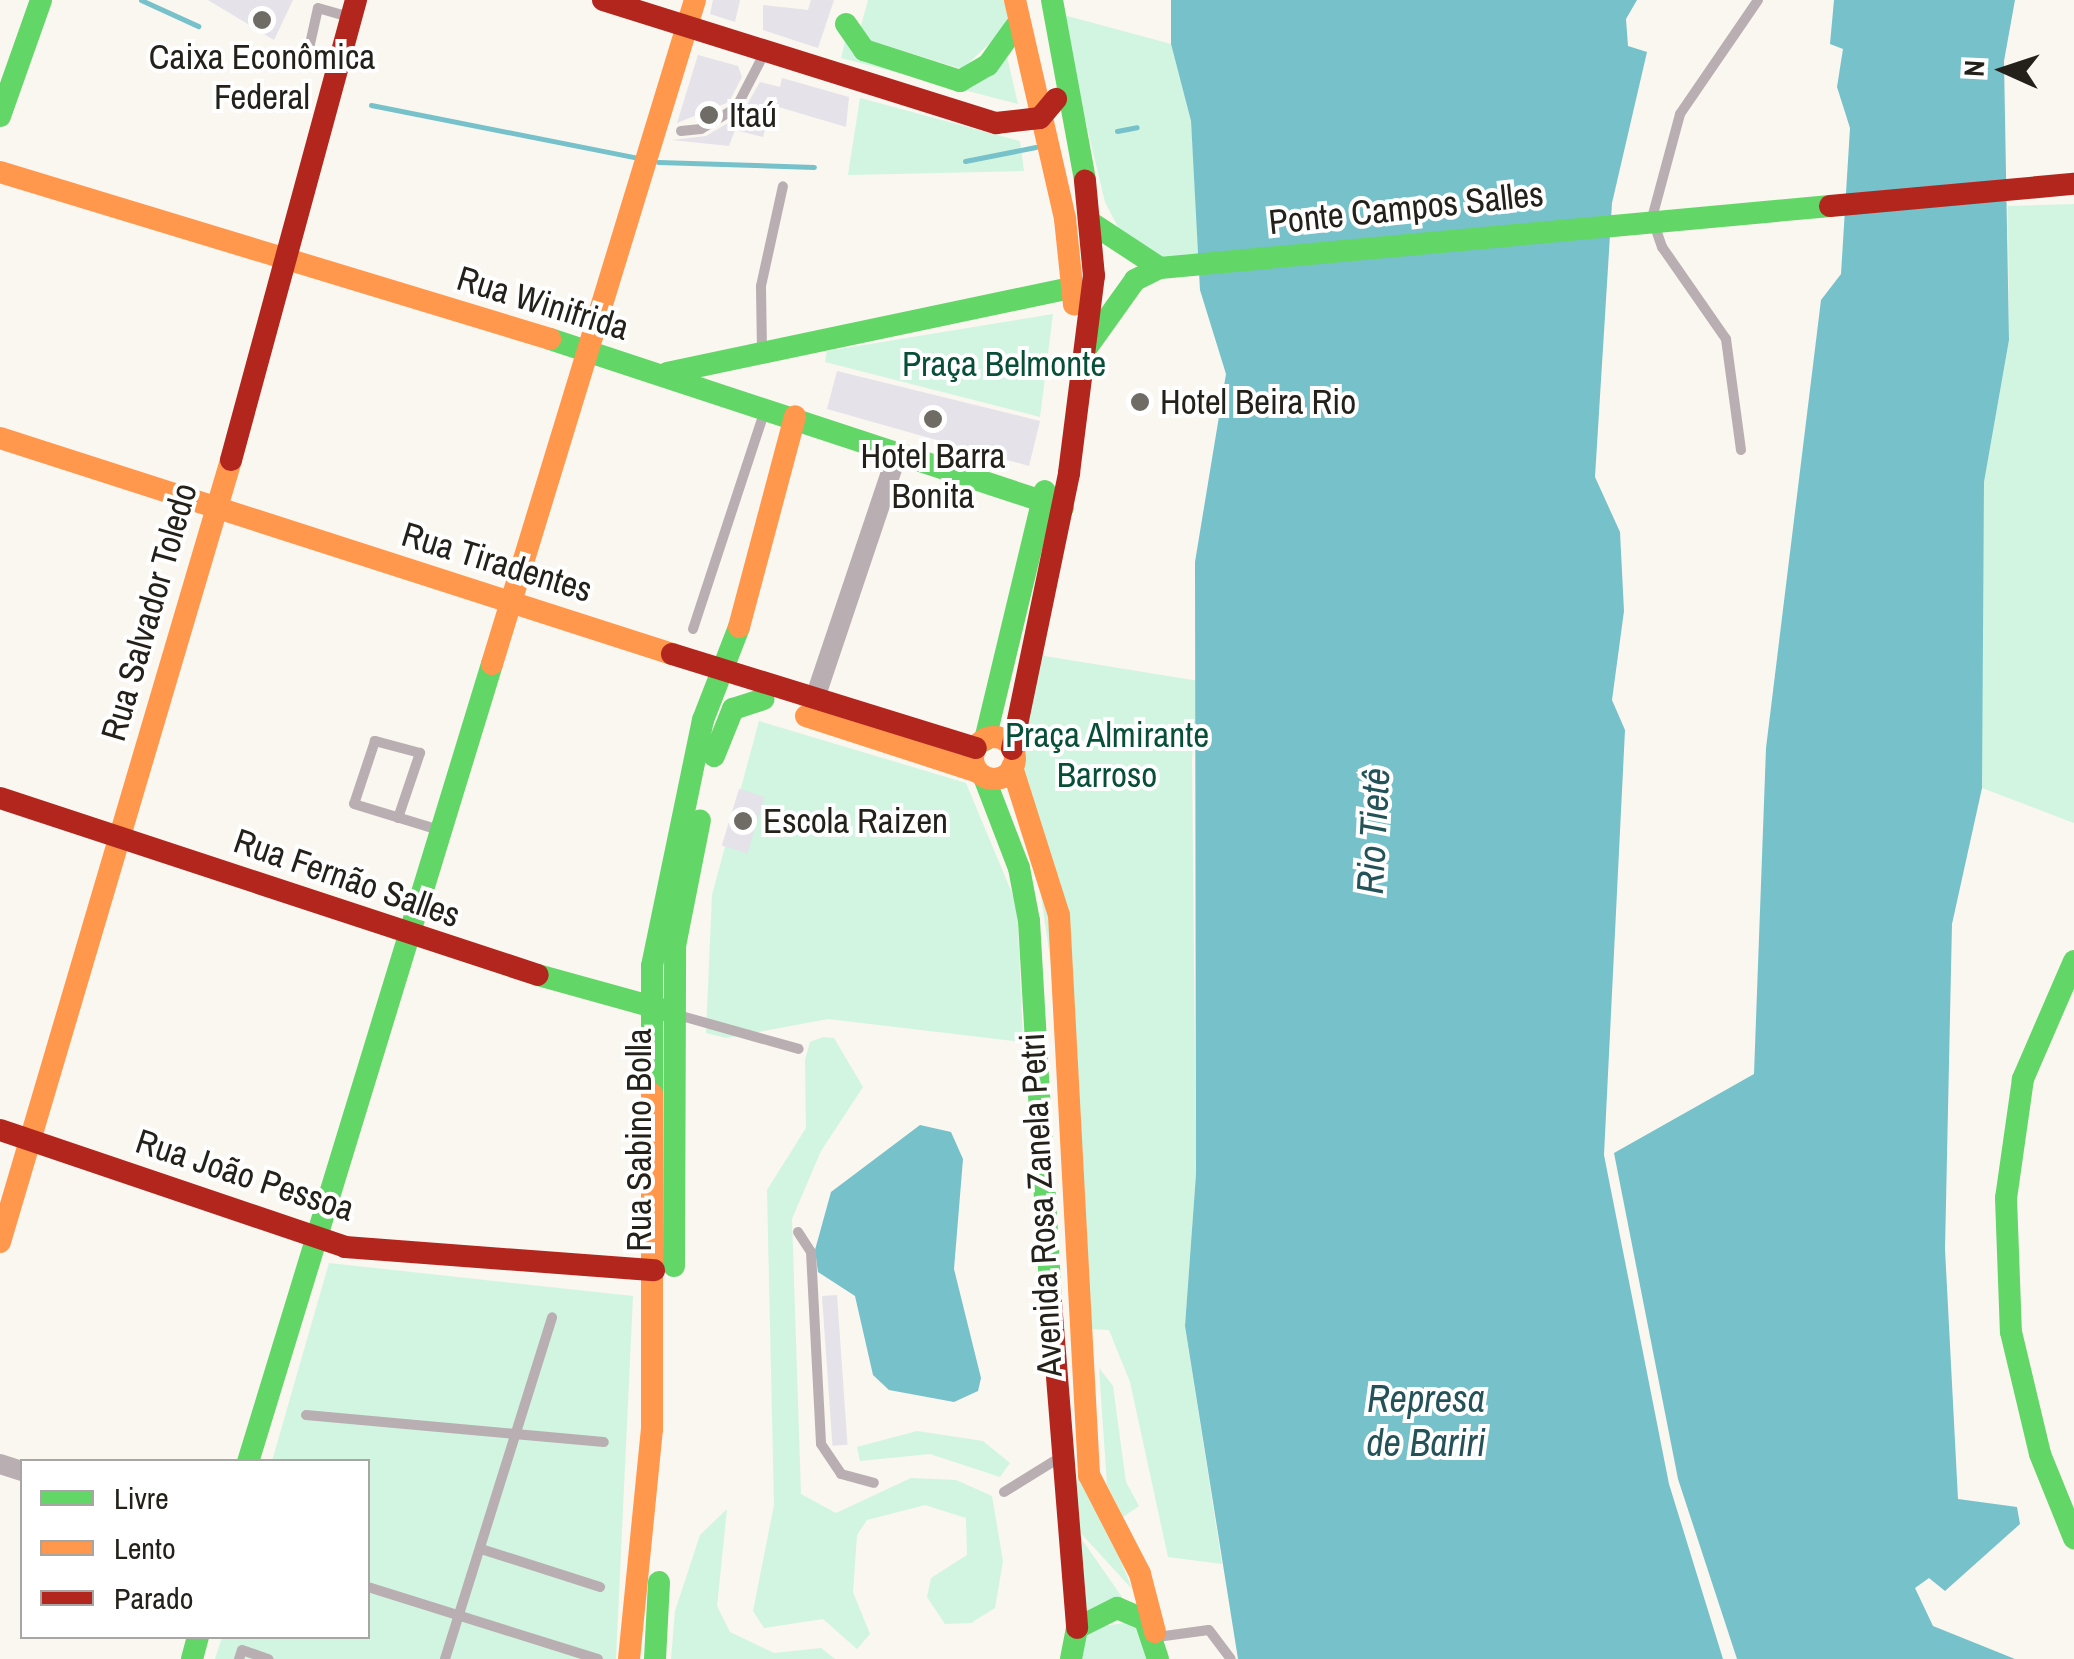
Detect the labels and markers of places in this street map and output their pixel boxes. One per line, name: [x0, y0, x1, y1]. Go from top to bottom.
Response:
marker: Caixa Econômica Federal: [251, 9, 273, 31]
place label: Caixa Econômica Federal: [149, 36, 375, 118]
place label: Itaú: [729, 94, 777, 136]
marker: Itaú: [698, 104, 720, 126]
place label: Hotel Beira Rio: [1160, 381, 1356, 423]
marker: Hotel Beira Rio: [1129, 391, 1151, 413]
marker: Hotel Barra Bonita: [922, 408, 944, 430]
place label: Hotel Barra Bonita: [860, 435, 1006, 517]
place label: Escola Raizen: [763, 800, 948, 842]
marker: Escola Raizen: [732, 810, 754, 832]

